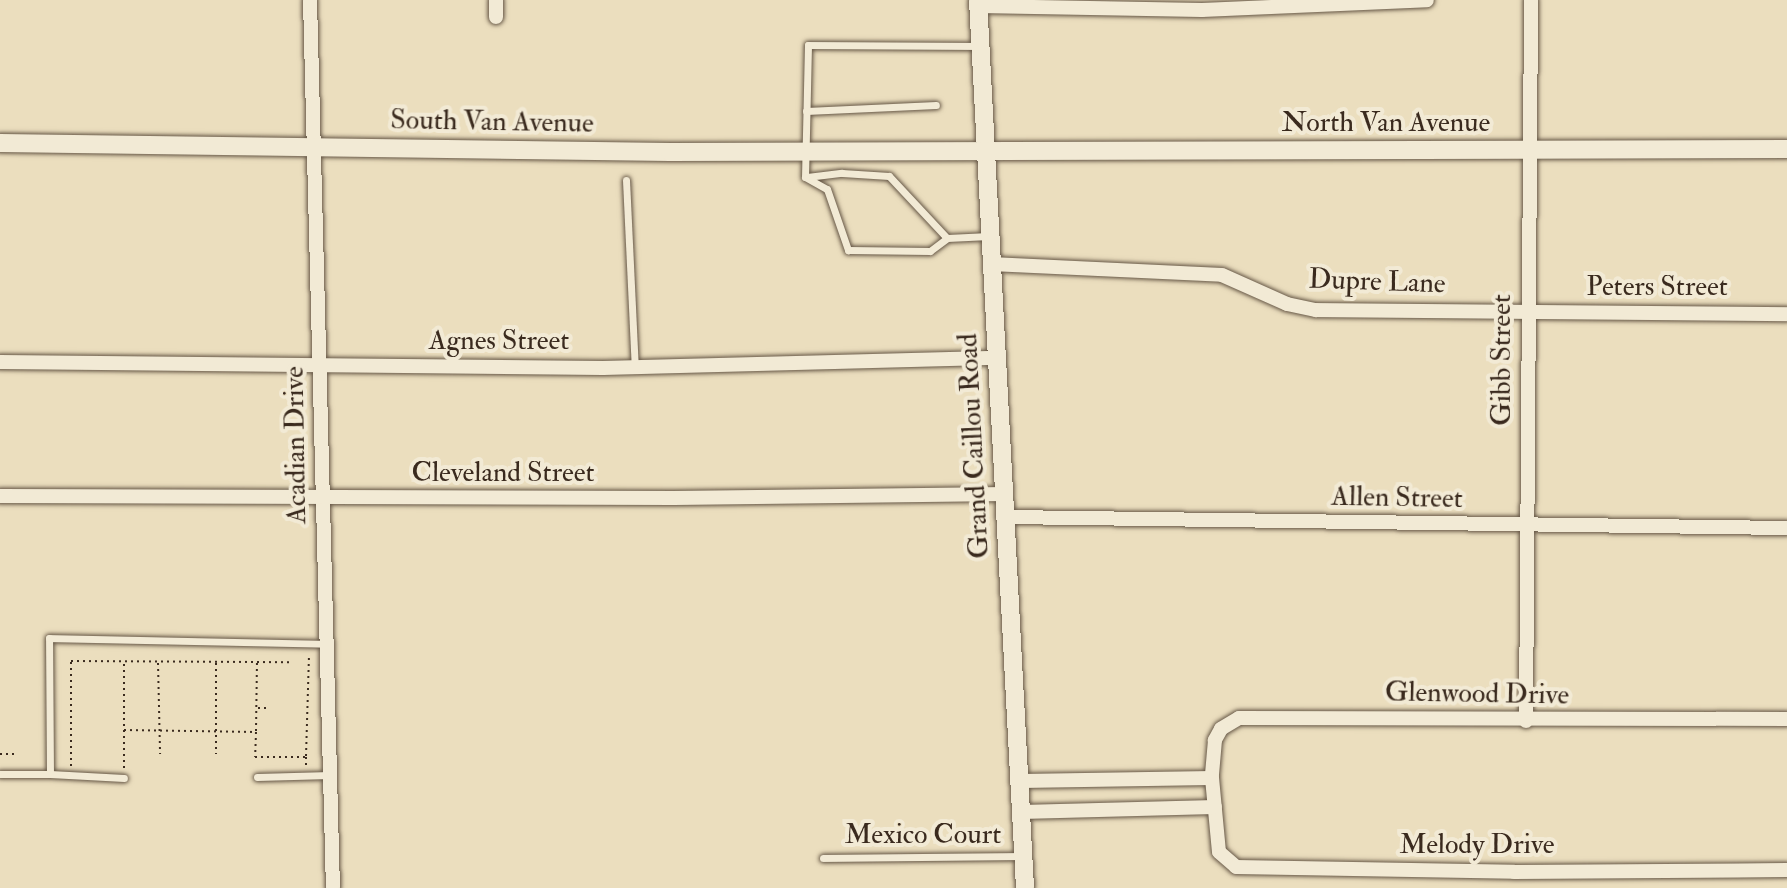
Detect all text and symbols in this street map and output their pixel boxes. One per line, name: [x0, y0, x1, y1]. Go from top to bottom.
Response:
street label: South Van Avenue: [390, 103, 594, 141]
street label: North Van Avenue: [1282, 106, 1490, 140]
street label: Dupre Lane: [1308, 263, 1446, 301]
street label: Peters Street: [1586, 270, 1728, 304]
street label: Gibb Street: [1485, 294, 1519, 426]
street label: Agnes Street: [429, 324, 569, 358]
street label: Grand Caillou Road: [951, 333, 997, 559]
street label: Acadian Drive: [278, 366, 314, 524]
street label: Cleveland Street: [412, 456, 594, 490]
street label: Allen Street: [1331, 480, 1463, 516]
street label: Glenwood Drive: [1385, 676, 1569, 712]
street label: Mexico Court: [845, 818, 1001, 852]
street label: Melody Drive: [1400, 828, 1554, 862]

